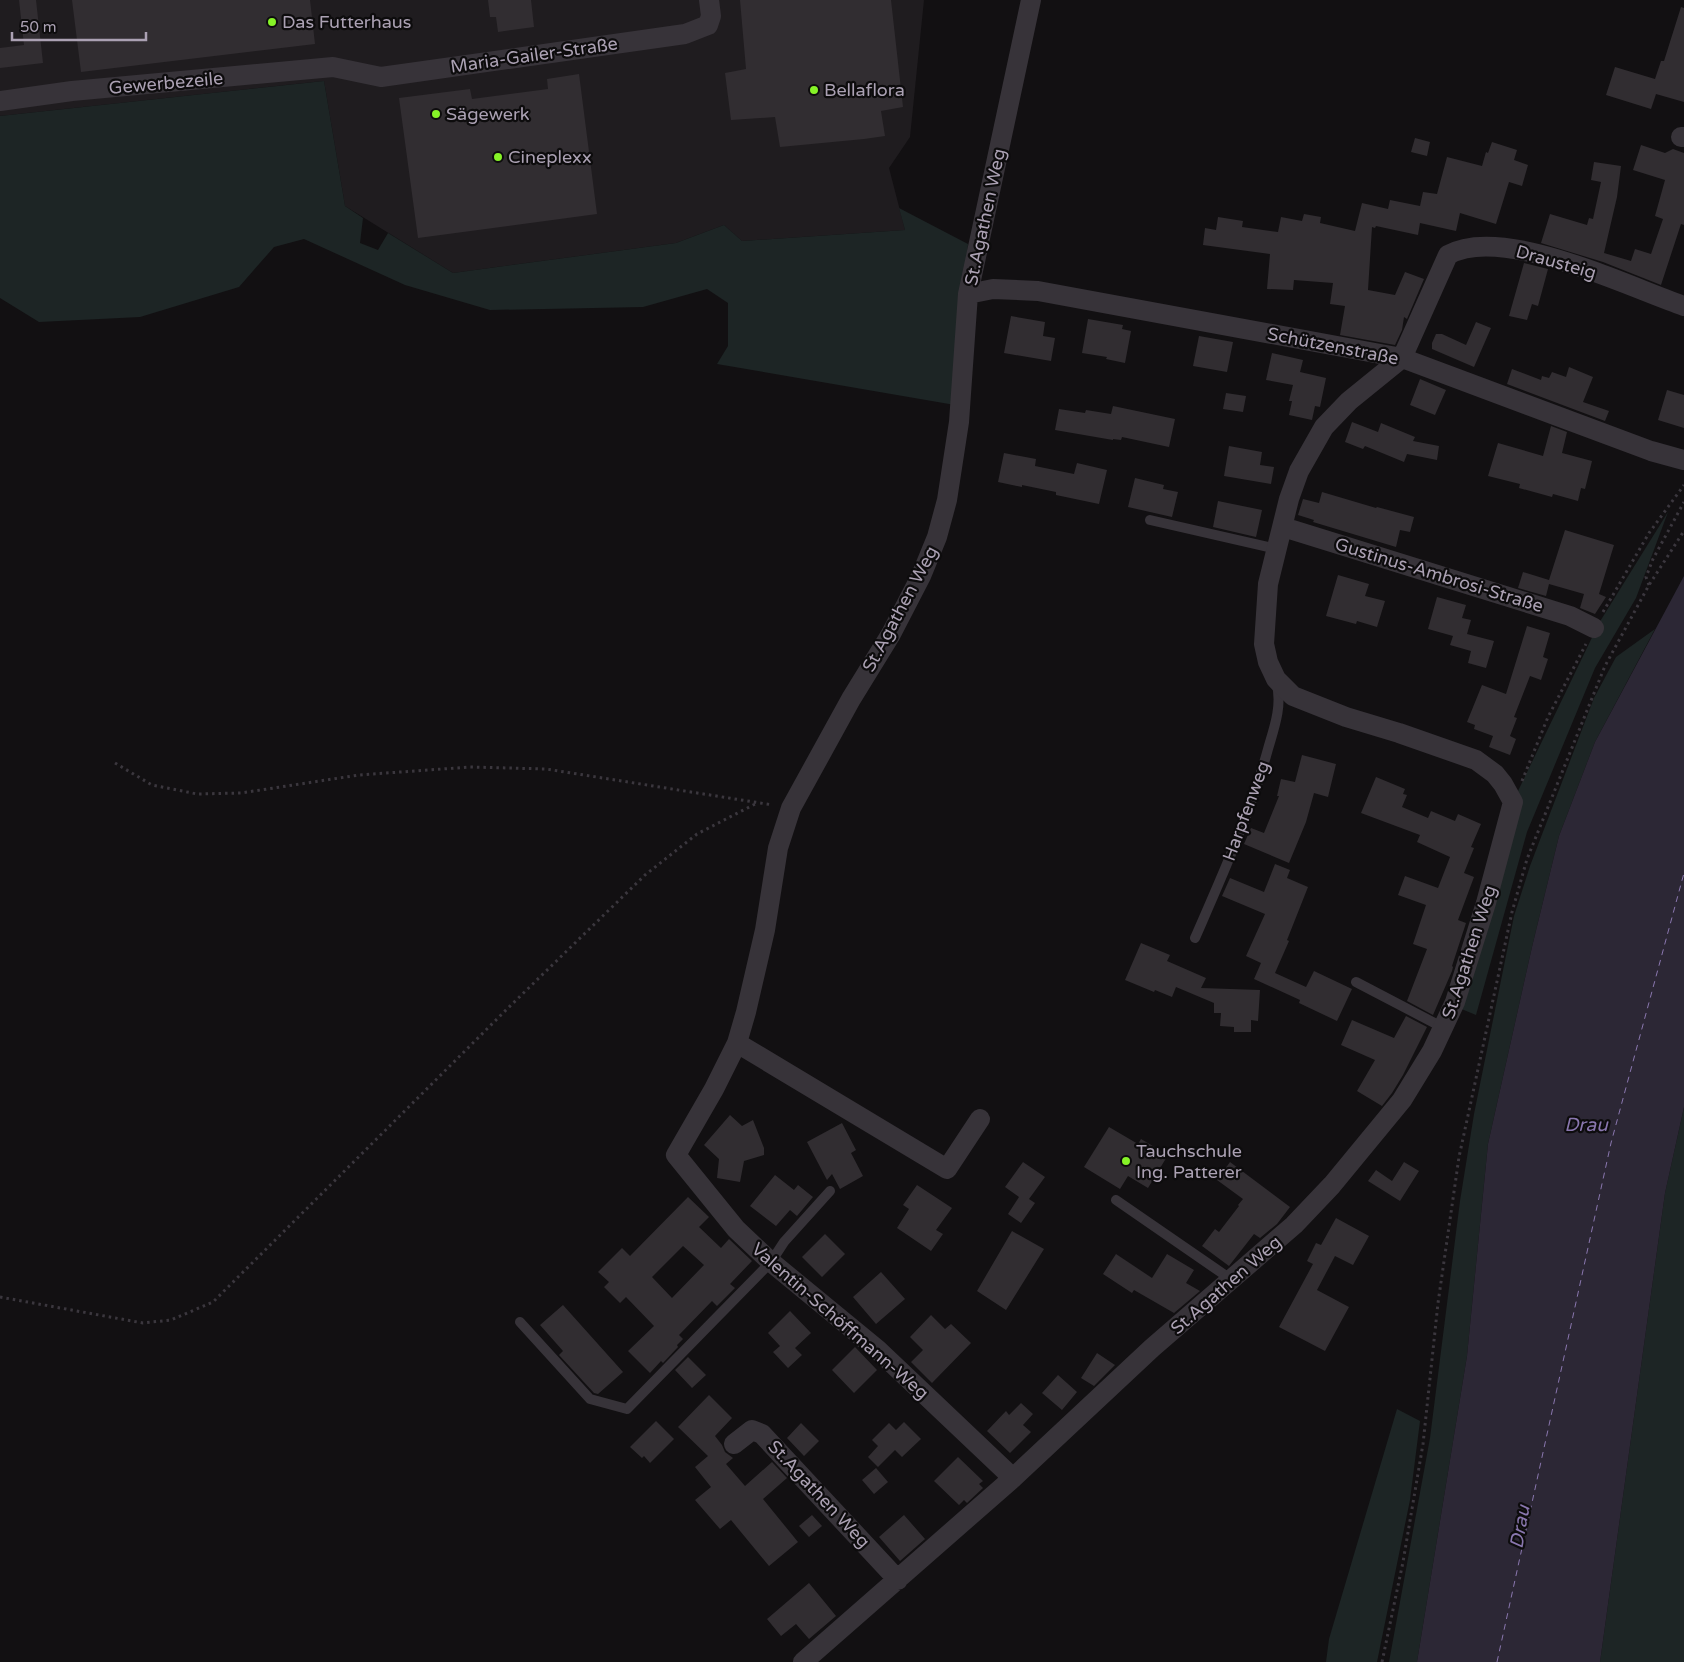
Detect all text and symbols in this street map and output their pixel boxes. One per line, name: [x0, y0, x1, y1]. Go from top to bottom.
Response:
scale bar: [12, 10, 146, 42]
place label: Das Futterhaus: [282, 11, 411, 33]
marker: Das Futterhaus: [266, 16, 278, 28]
text: 50 m: [20, 18, 57, 36]
street label: Maria-Gailer-Straße: [449, 32, 619, 78]
street label: Gewerbezeile: [108, 67, 224, 99]
place label: Bellaflora: [824, 79, 905, 101]
marker: Bellaflora: [808, 84, 820, 96]
place label: Sägewerk: [446, 103, 530, 125]
marker: Sägewerk: [430, 108, 442, 120]
place label: Cineplexx: [508, 146, 592, 168]
street label: St.Agathen Weg: [960, 147, 1010, 287]
marker: Cineplexx: [492, 151, 504, 163]
street label: Drausteig: [1513, 240, 1599, 284]
street label: Schützenstraße: [1266, 323, 1400, 369]
street label: Gustinus-Ambrosi-Straße: [1332, 533, 1546, 617]
street label: St.Agathen Weg: [858, 542, 942, 676]
street label: Harpfenweg: [1218, 758, 1274, 864]
street label: St.Agathen Weg: [1437, 882, 1501, 1022]
water label: Drau: [1564, 1114, 1609, 1136]
place label: Tauchschule Ing. Patterer: [1136, 1140, 1242, 1183]
marker: Tauchschule Ing. Patterer: [1120, 1155, 1132, 1167]
street label: St.Agathen Weg: [1166, 1231, 1286, 1339]
street label: Valentin-Schöffmann-Weg: [747, 1238, 933, 1404]
street label: St.Agathen Weg: [763, 1436, 875, 1552]
water label: Drau: [1505, 1502, 1535, 1550]

